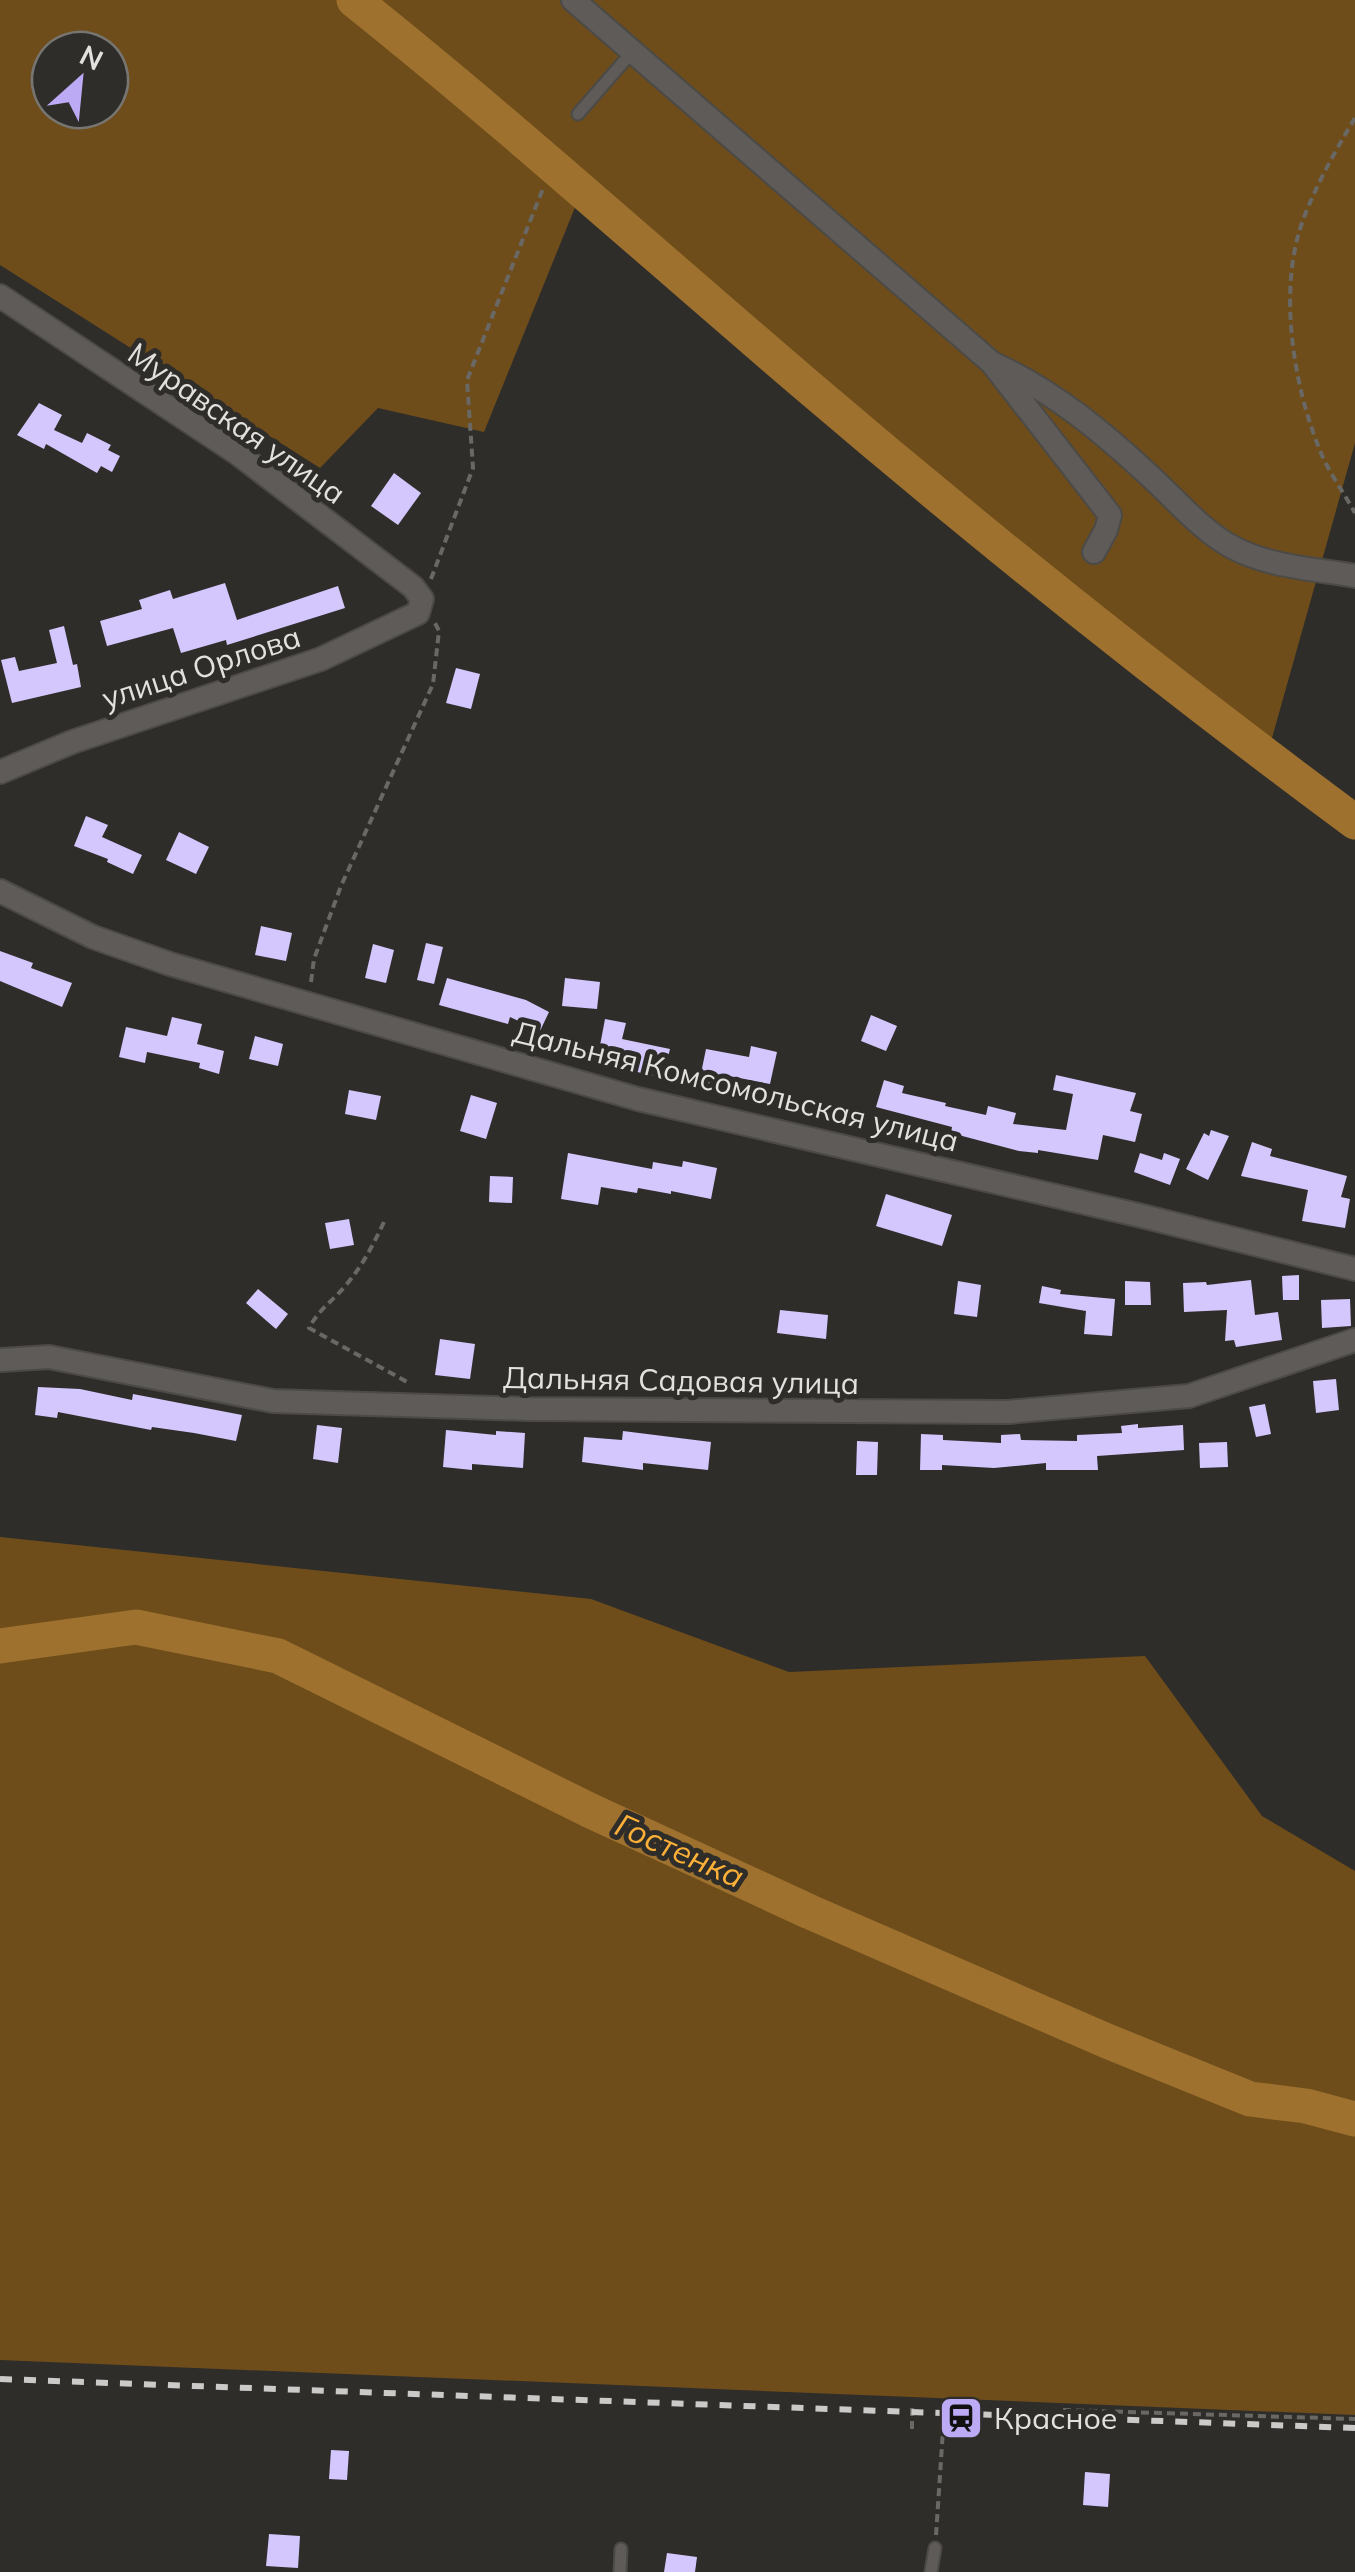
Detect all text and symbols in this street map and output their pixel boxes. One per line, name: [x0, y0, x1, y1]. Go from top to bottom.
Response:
north arrow: [30, 30, 130, 130]
text: N: [74, 37, 109, 78]
street label: Муравская улица: [121, 334, 353, 512]
street label: улица Орлова: [97, 617, 305, 717]
street label: Дальняя Комсомольская улица: [509, 1012, 963, 1160]
street label: Дальняя Садовая улица: [503, 1358, 859, 1402]
water label: Гостенка: [609, 1804, 751, 1896]
station icon: Красное: [938, 2395, 984, 2441]
place label: Красное: [994, 2399, 1117, 2437]

